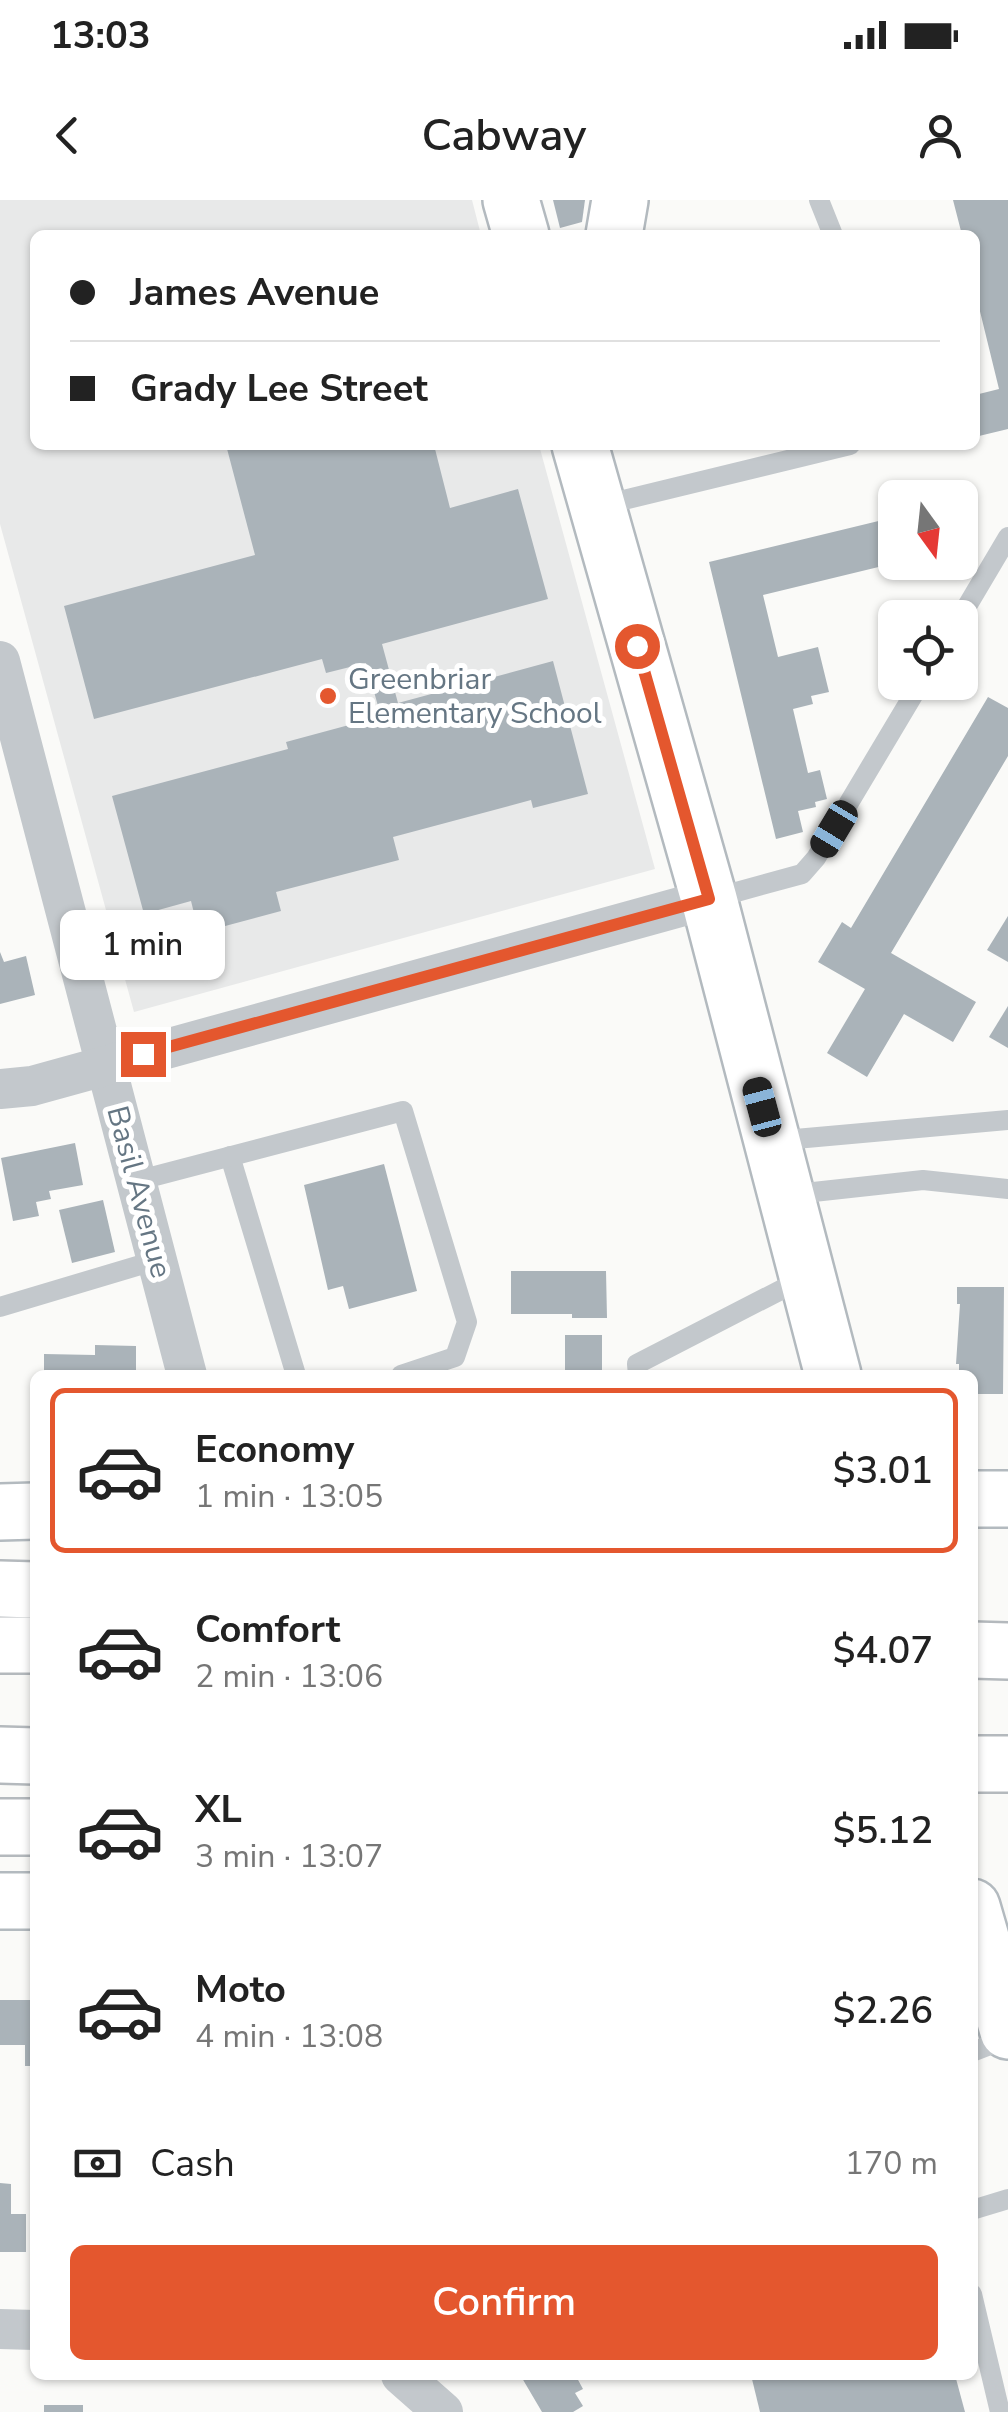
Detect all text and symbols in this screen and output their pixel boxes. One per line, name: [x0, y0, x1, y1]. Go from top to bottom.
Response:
text: 13:03: [50, 10, 151, 61]
text: Cabway: [422, 105, 587, 166]
icon: back: [40, 108, 95, 163]
icon: person: [913, 108, 968, 163]
text: James Avenue: [130, 267, 379, 318]
text: Grady Lee Street: [130, 363, 428, 414]
north arrow: [878, 480, 978, 580]
map controls: [878, 480, 978, 700]
button: locate: [878, 600, 978, 700]
route start: [615, 624, 660, 669]
place label: Greenbriar Elementary School: [348, 659, 602, 734]
marker: Greenbriar Elementary School: [317, 685, 339, 707]
car: [806, 796, 862, 862]
callout: 1 min: [61, 909, 226, 979]
text: 1 min: [102, 923, 183, 966]
route end: [121, 1032, 166, 1077]
car: [740, 1074, 784, 1140]
street label: Basil Avenue: [96, 1102, 182, 1282]
text: Economy: [195, 1424, 354, 1475]
icon: car: [75, 1426, 165, 1516]
text: $3.01: [833, 1445, 933, 1496]
text: 1 min · 13:05: [195, 1475, 383, 1518]
text: Comfort: [195, 1604, 340, 1655]
icon: car: [75, 1606, 165, 1696]
text: $4.07: [833, 1625, 933, 1676]
text: 2 min · 13:06: [195, 1655, 383, 1698]
text: XL: [195, 1784, 242, 1835]
icon: car: [75, 1786, 165, 1876]
text: $5.12: [833, 1805, 933, 1856]
text: 3 min · 13:07: [195, 1835, 383, 1878]
text: Moto: [195, 1964, 286, 2015]
icon: car: [75, 1966, 165, 2056]
text: $2.26: [833, 1985, 933, 2036]
text: 4 min · 13:08: [195, 2015, 383, 2058]
icon: cash: [70, 2136, 125, 2191]
text: Cash: [150, 2138, 235, 2189]
text: 170 m: [845, 2142, 938, 2185]
button: Confirm: [70, 2245, 938, 2360]

